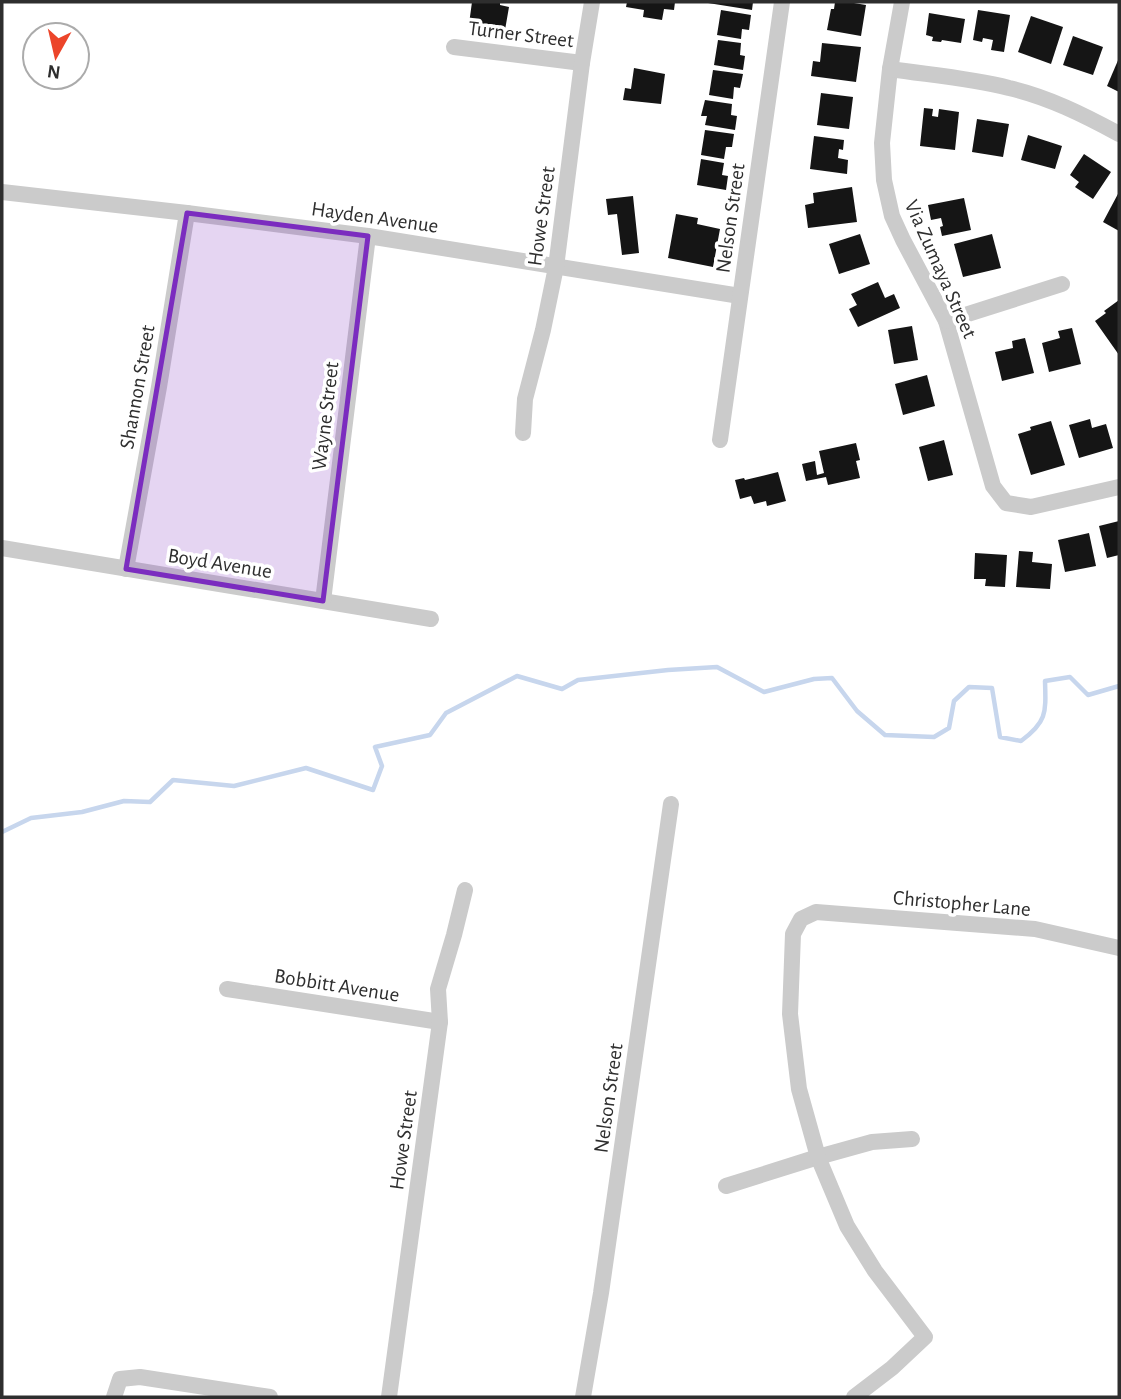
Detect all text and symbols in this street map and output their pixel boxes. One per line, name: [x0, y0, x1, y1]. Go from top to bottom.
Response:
street label: Turner Street: [467, 18, 575, 51]
north arrow: [21, 21, 91, 91]
text: N: [46, 61, 62, 82]
street label: Nelson Street: [712, 162, 749, 274]
street label: Howe Street: [524, 165, 559, 267]
street label: Via Zumaya Street: [901, 197, 981, 342]
street label: Hayden Avenue: [310, 198, 440, 237]
street label: Shannon Street: [116, 323, 159, 451]
street label: Wayne Street: [308, 360, 343, 472]
street label: Boyd Avenue: [166, 545, 274, 582]
street label: Christopher Lane: [892, 887, 1032, 920]
street label: Bobbitt Avenue: [273, 965, 401, 1006]
street label: Nelson Street: [590, 1042, 627, 1154]
street label: Howe Street: [386, 1089, 421, 1191]

